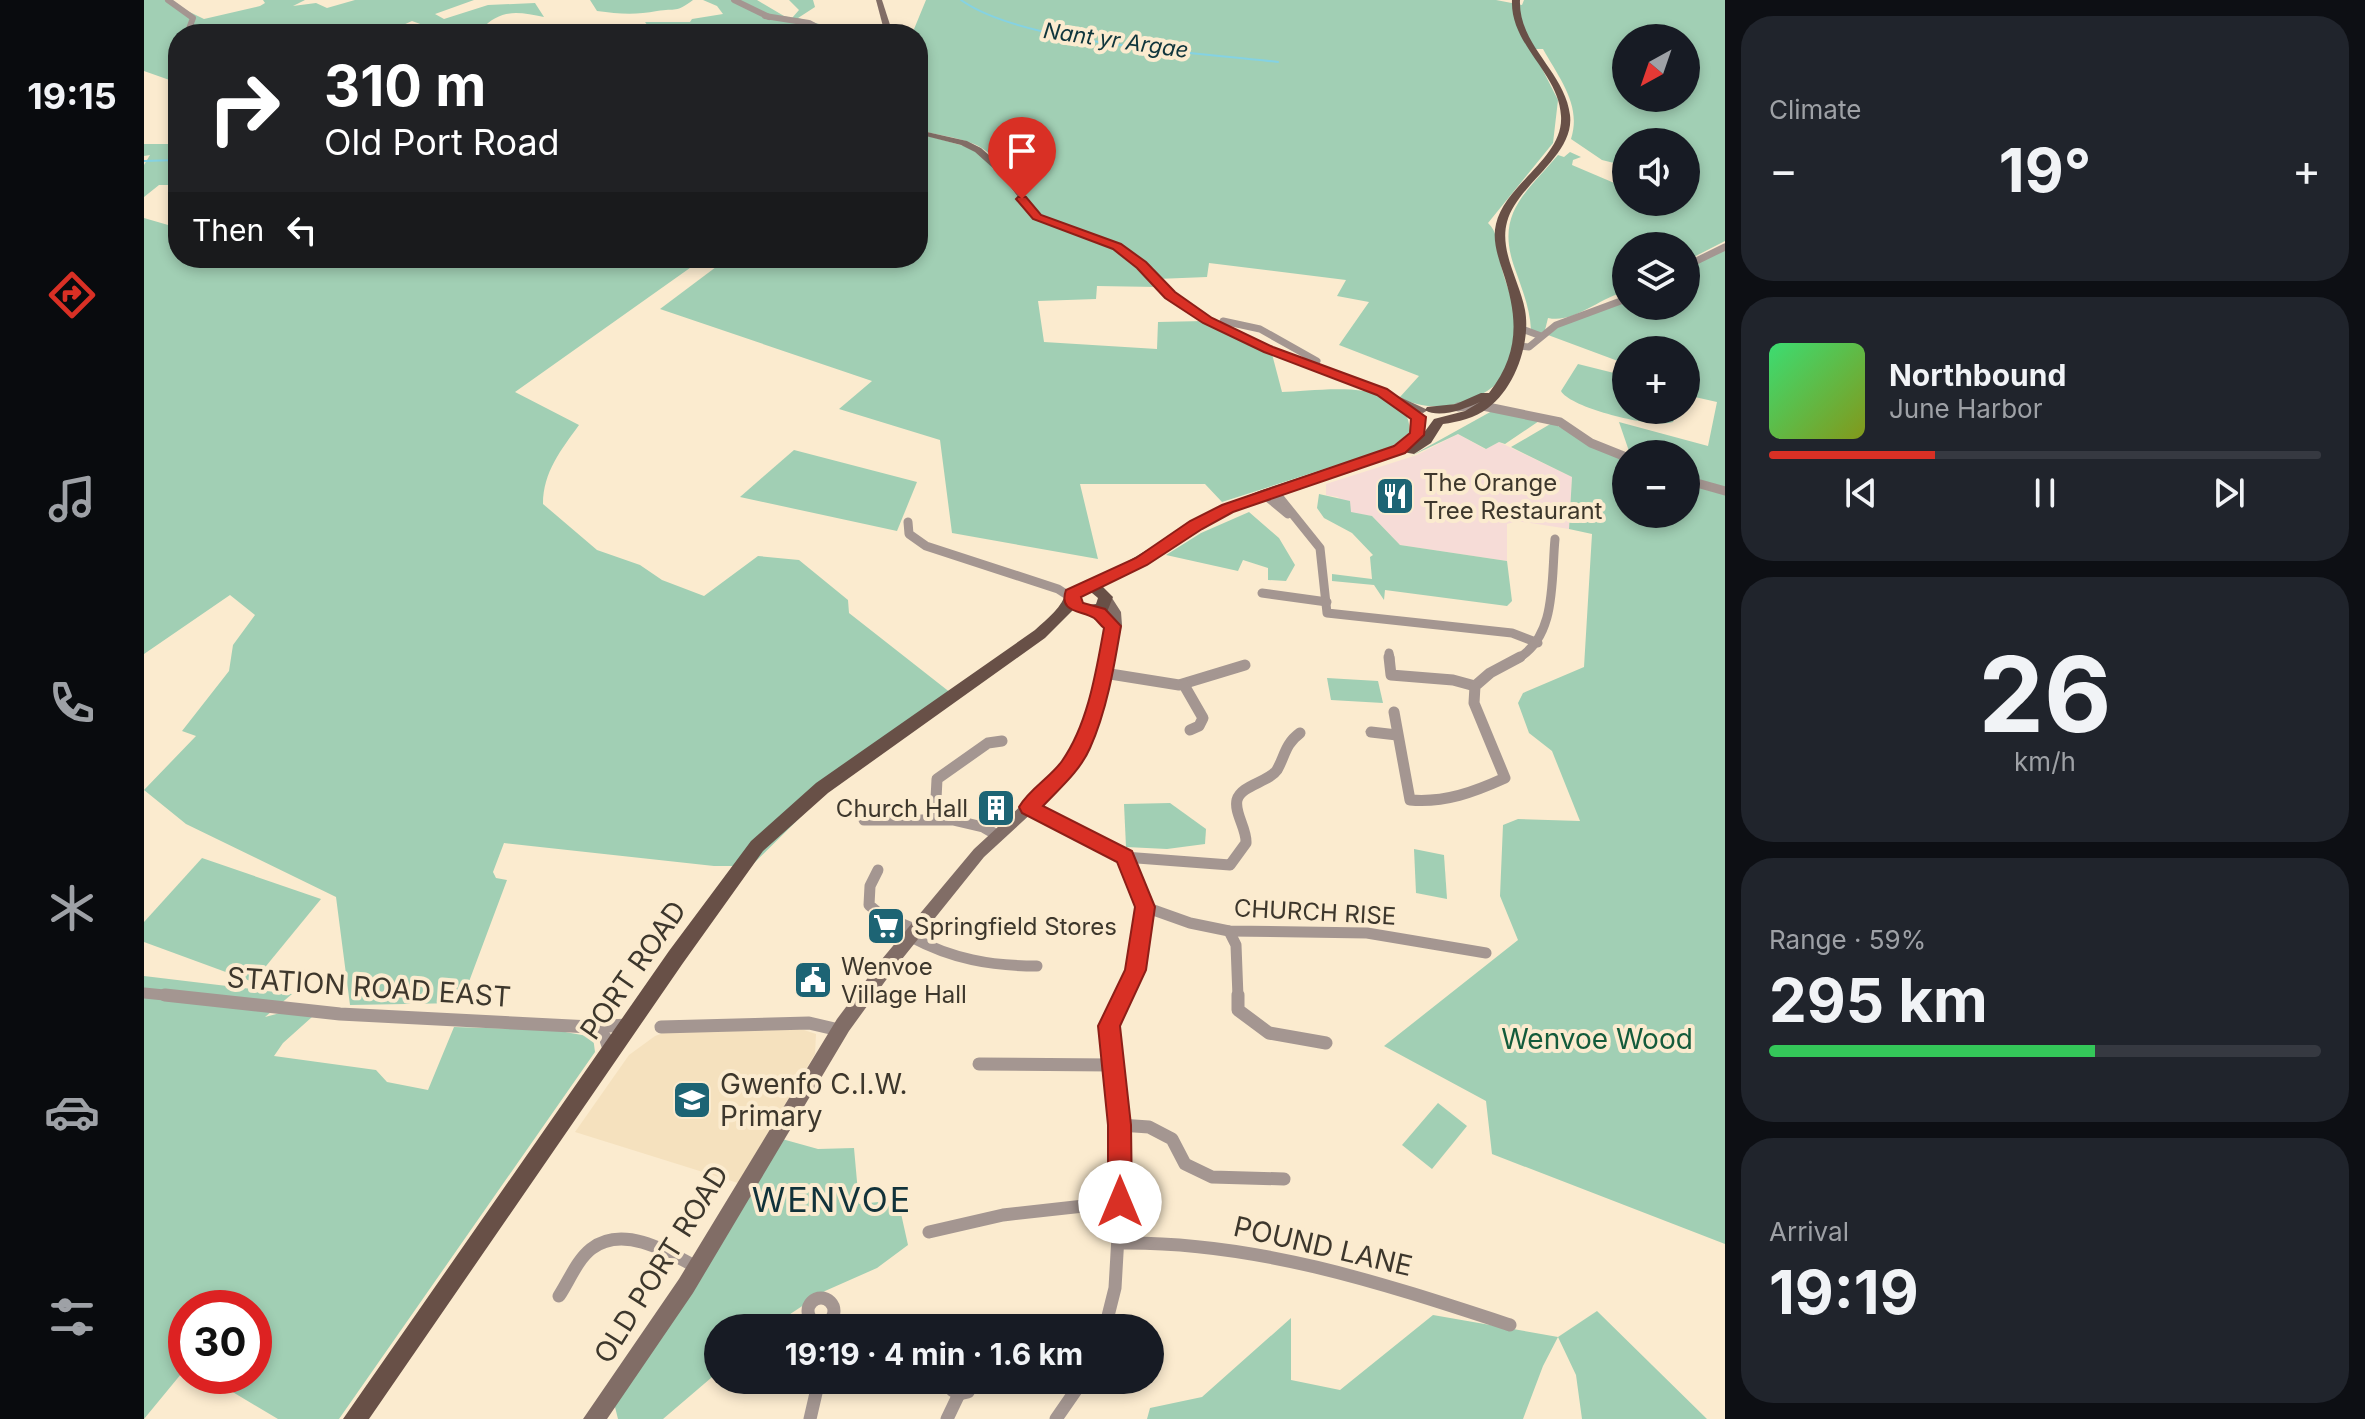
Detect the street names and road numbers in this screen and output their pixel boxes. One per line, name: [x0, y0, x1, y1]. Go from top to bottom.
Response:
street label: CHURCH RISE: [1233, 893, 1397, 931]
street label: PORT ROAD: [573, 894, 693, 1046]
street label: STATION ROAD EAST: [226, 960, 512, 1014]
street label: OLD PORT ROAD: [587, 1159, 735, 1369]
street label: POUND LANE: [1230, 1209, 1416, 1283]

